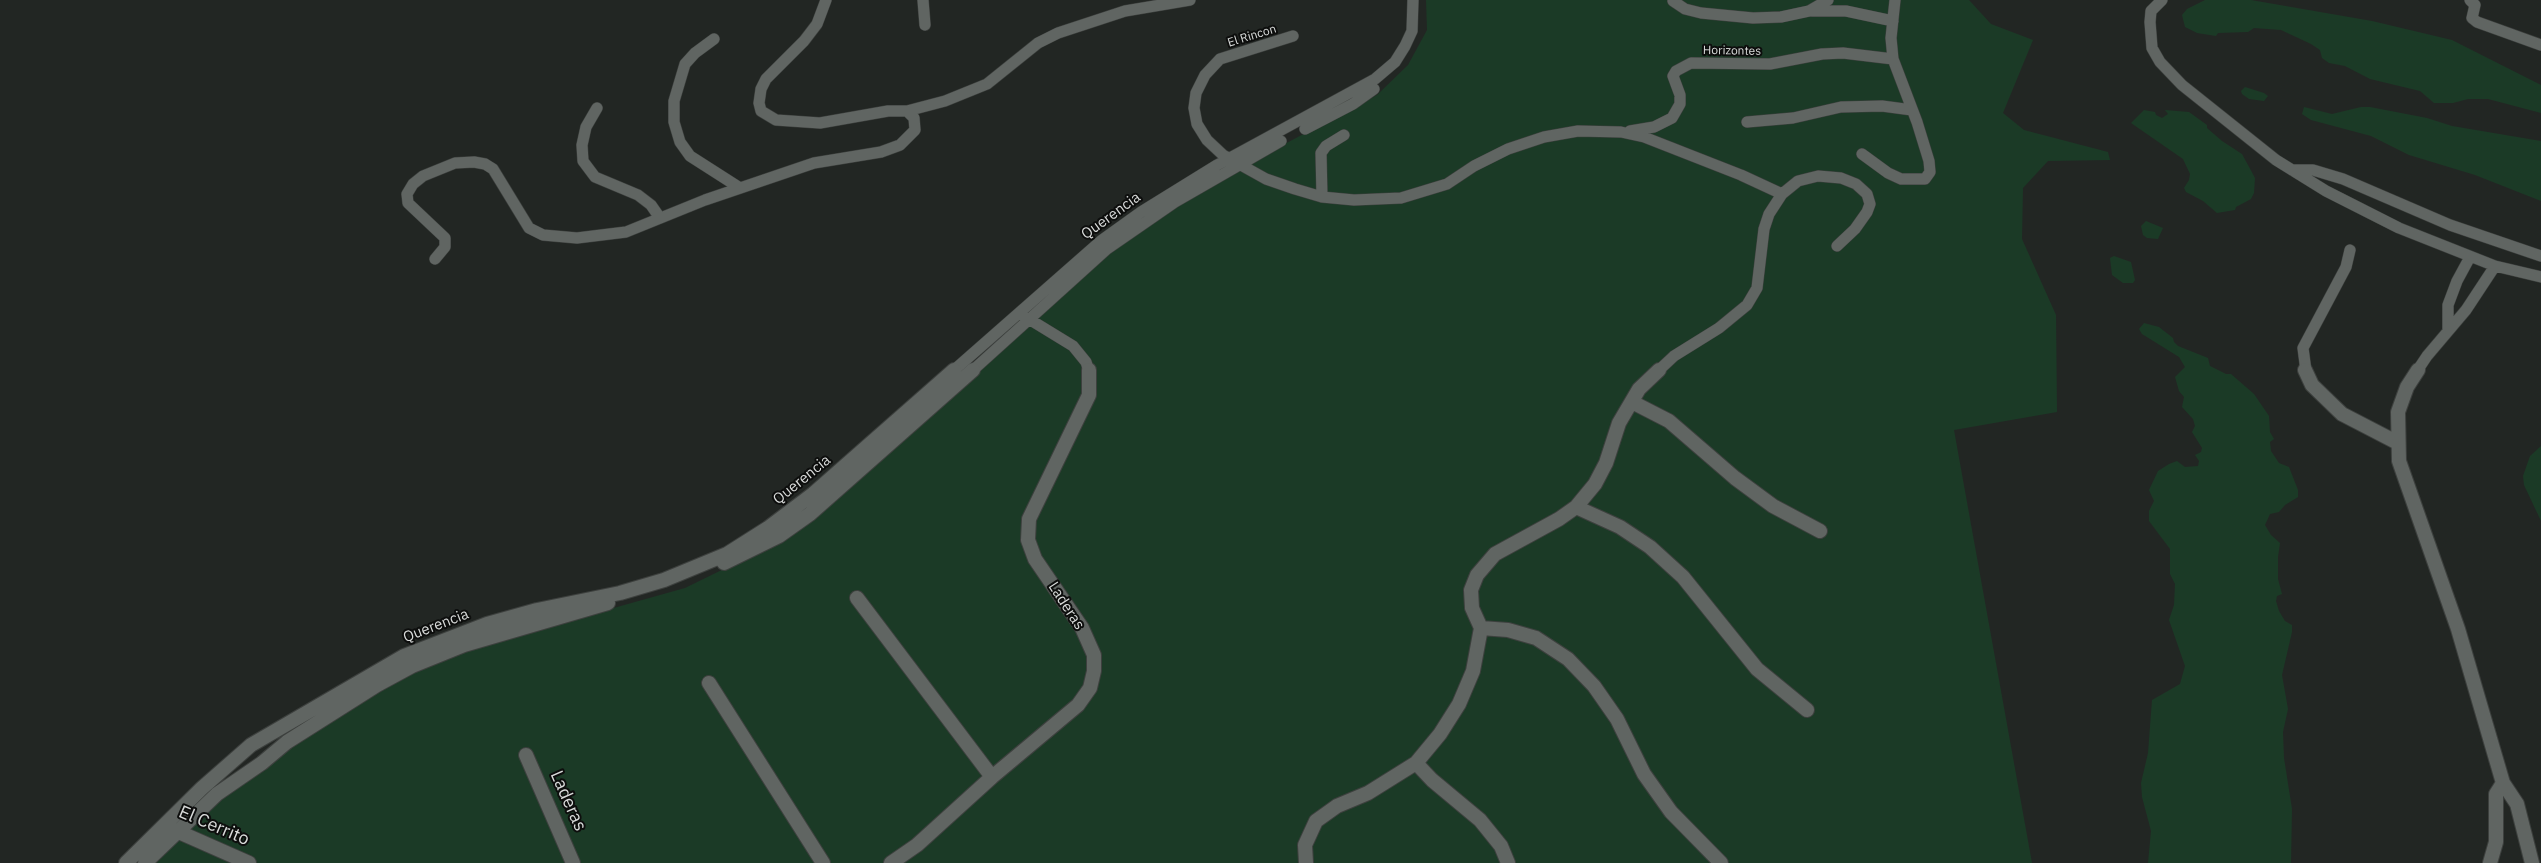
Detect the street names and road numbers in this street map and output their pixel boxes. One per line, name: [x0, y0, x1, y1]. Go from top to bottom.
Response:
street label: El Rincon: [1226, 22, 1278, 50]
street label: Horizontes: [1703, 43, 1761, 59]
street label: Querencia: [1078, 188, 1144, 244]
street label: Querencia: [770, 451, 834, 509]
street label: Laderas: [1044, 579, 1088, 633]
street label: Querencia: [401, 605, 471, 647]
street label: Laderas: [545, 767, 591, 835]
street label: El Cerrito: [175, 801, 253, 851]

